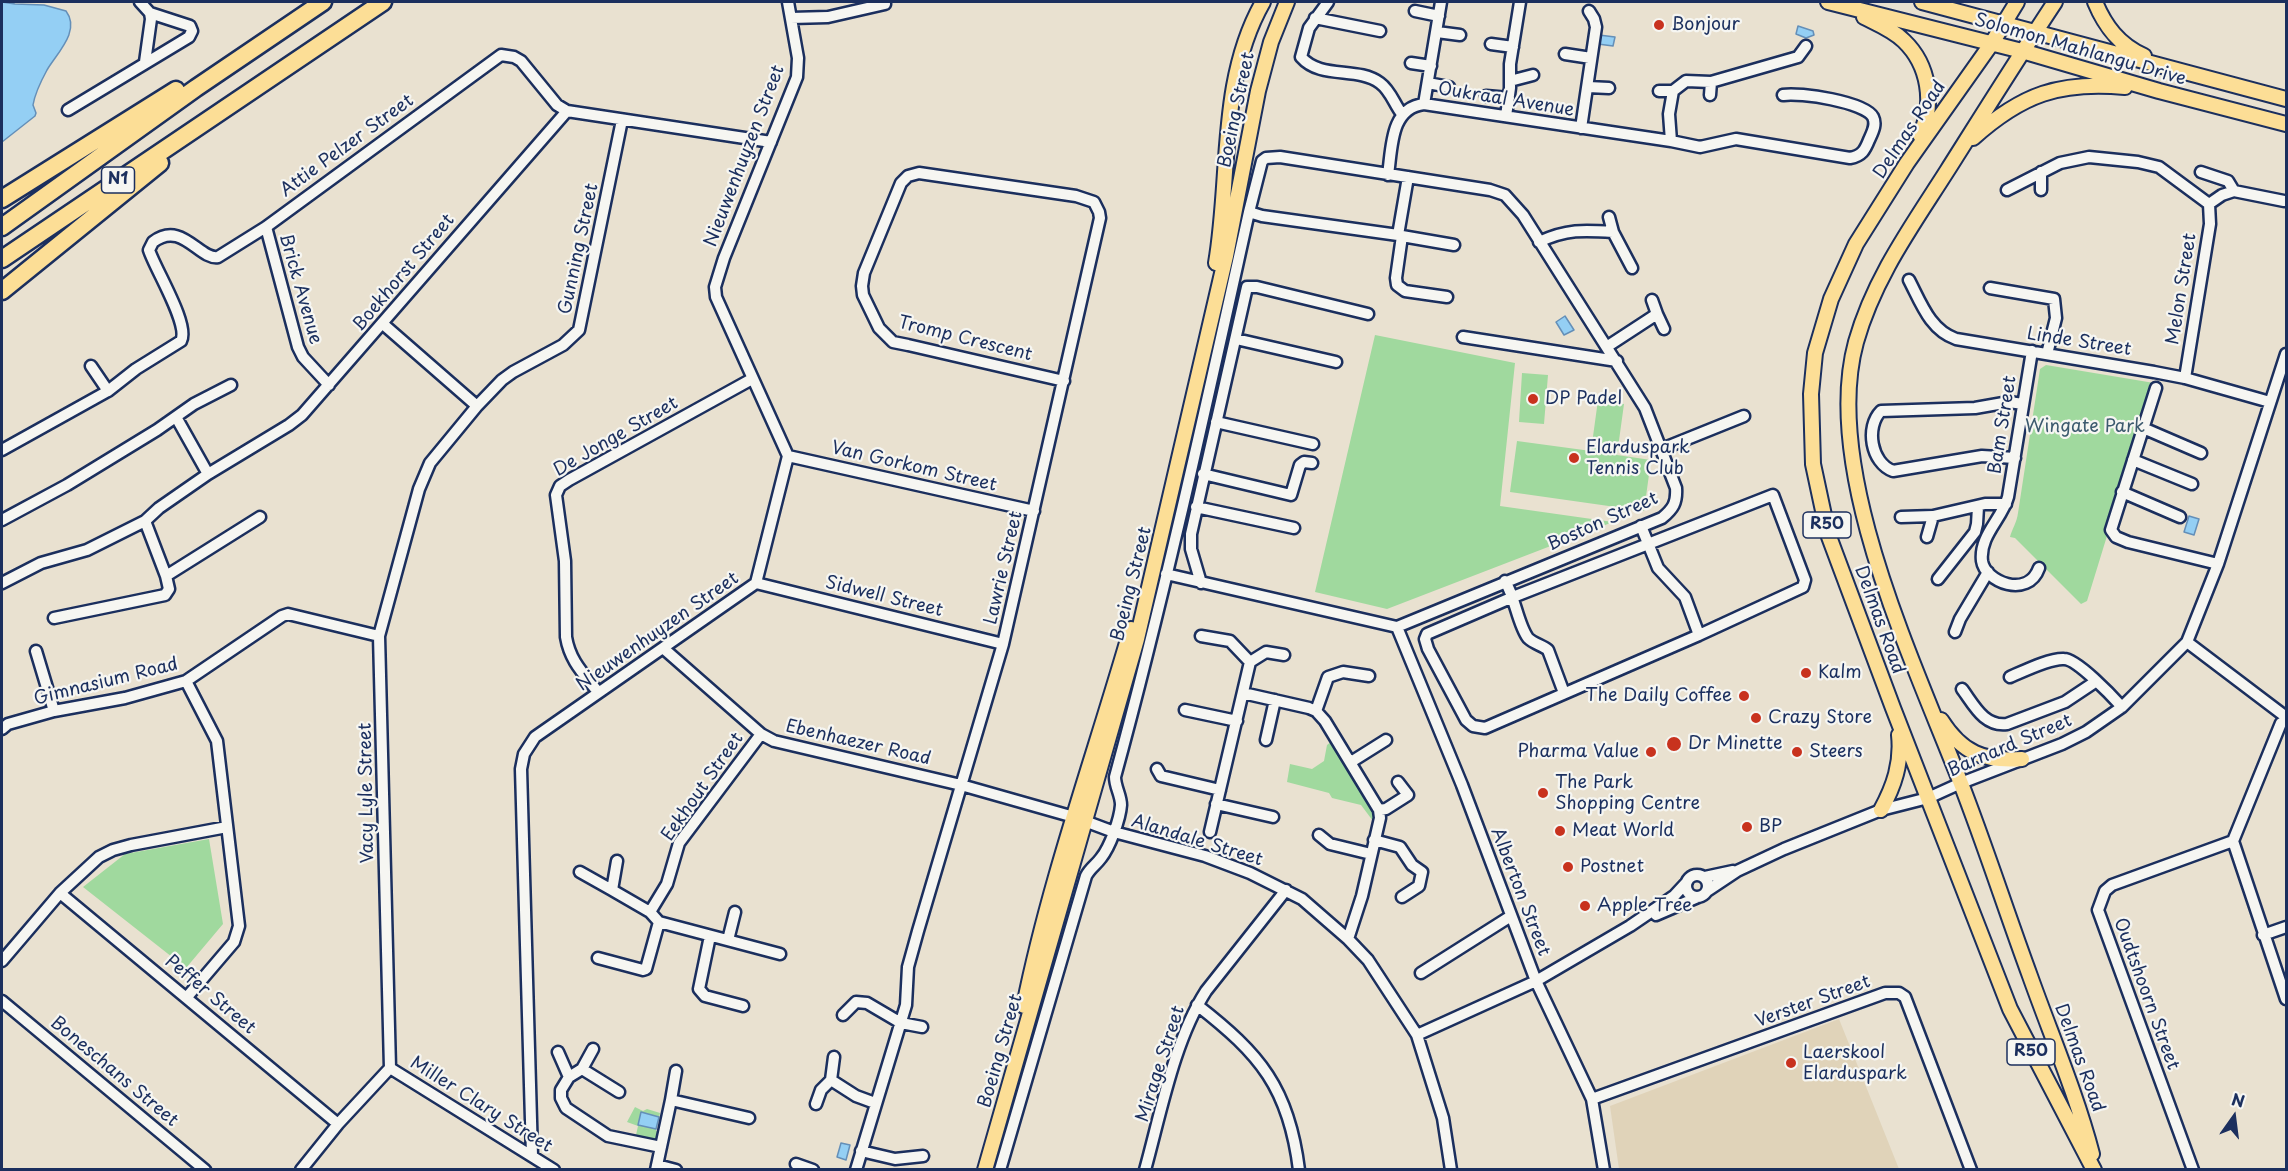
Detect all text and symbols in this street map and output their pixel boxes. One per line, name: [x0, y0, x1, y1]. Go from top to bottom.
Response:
street label: Solomon Mahlangu Drive: [1972, 9, 2188, 91]
place label: Bonjour: [1671, 14, 1740, 36]
marker: Bonjour: [1652, 18, 1666, 32]
street label: Boeing Street: [1214, 50, 1260, 170]
street label: Nieuwenhuyzen Street: [700, 62, 790, 250]
street label: Delmas Road: [1869, 77, 1951, 183]
street label: Oukraal Avenue: [1436, 79, 1576, 121]
street label: Attie Pelzer Street: [276, 90, 418, 202]
road number: N1: [102, 167, 134, 193]
street label: Gunning Street: [555, 181, 603, 317]
street label: Boekhorst Street: [349, 210, 459, 336]
street label: Brick Avenue: [274, 231, 326, 347]
street label: Melon Street: [2163, 232, 2201, 346]
street label: Tromp Crescent: [896, 312, 1034, 366]
street label: Linde Street: [2025, 323, 2133, 361]
street label: Bam Street: [1985, 374, 2021, 476]
place label: DP Padel: [1545, 388, 1622, 410]
marker: DP Padel: [1526, 392, 1540, 406]
street label: De Jonge Street: [550, 393, 682, 481]
park label: Wingate Park: [2025, 416, 2145, 438]
street label: Van Gorkom Street: [829, 437, 999, 497]
place label: Elarduspark Tennis Club: [1586, 437, 1690, 480]
marker: Elarduspark Tennis Club: [1567, 451, 1581, 465]
street label: Boston Street: [1544, 488, 1662, 556]
street label: Lawrie Street: [980, 509, 1028, 627]
road number: R50: [1803, 512, 1851, 538]
street label: Boeing Street: [1107, 524, 1157, 644]
street label: Delmas Road: [1849, 563, 1909, 677]
street label: Nieuwenhuyzen Street: [573, 568, 743, 696]
street label: Sidwell Street: [823, 572, 945, 622]
street label: Gimnasium Road: [32, 654, 180, 710]
place label: Kalm: [1818, 662, 1862, 684]
marker: Kalm: [1799, 666, 1813, 680]
place label: The Daily Coffee: [1585, 685, 1732, 707]
marker: The Daily Coffee: [1737, 689, 1751, 703]
place label: Crazy Store: [1768, 707, 1872, 729]
street label: Barnard Street: [1945, 710, 2075, 782]
marker: Crazy Store: [1749, 711, 1763, 725]
street label: Ebenhaezer Road: [783, 716, 933, 770]
street label: Vacy Lyle Street: [355, 723, 379, 863]
street label: Eekhout Street: [658, 729, 748, 845]
place label: Dr Minette: [1688, 733, 1783, 755]
marker: Dr Minette: [1665, 735, 1683, 753]
place label: Pharma Value: [1517, 741, 1639, 763]
place label: Steers: [1809, 741, 1863, 763]
marker: Pharma Value: [1644, 745, 1658, 759]
marker: Steers: [1790, 745, 1804, 759]
place label: The Park Shopping Centre: [1555, 772, 1700, 814]
marker: The Park Shopping Centre: [1536, 786, 1550, 800]
street label: Alandale Street: [1129, 811, 1265, 871]
place label: BP: [1759, 816, 1782, 838]
place label: Meat World: [1572, 820, 1674, 842]
marker: BP: [1740, 820, 1754, 834]
marker: Meat World: [1553, 824, 1567, 838]
street label: Alberton Street: [1486, 825, 1554, 959]
place label: Postnet: [1580, 856, 1644, 878]
marker: Postnet: [1561, 860, 1575, 874]
place label: Apple Tree: [1597, 895, 1692, 917]
marker: Apple Tree: [1578, 899, 1592, 913]
street label: Oudtshoorn Street: [2108, 915, 2184, 1073]
street label: Peffer Street: [160, 951, 260, 1039]
street label: Verster Street: [1752, 971, 1874, 1033]
street label: Boeing Street: [974, 992, 1028, 1110]
street label: Delmas Road: [2049, 1001, 2109, 1115]
street label: Mirage Street: [1132, 1003, 1190, 1125]
street label: Boneschans Street: [46, 1012, 182, 1132]
road number: R50: [2007, 1039, 2055, 1065]
place label: Laerskool Elarduspark: [1803, 1042, 1907, 1084]
street label: Miller Clary Street: [406, 1053, 556, 1157]
marker: Laerskool Elarduspark: [1784, 1056, 1798, 1070]
text: N: [2229, 1086, 2247, 1113]
north arrow: [2204, 1087, 2264, 1147]

